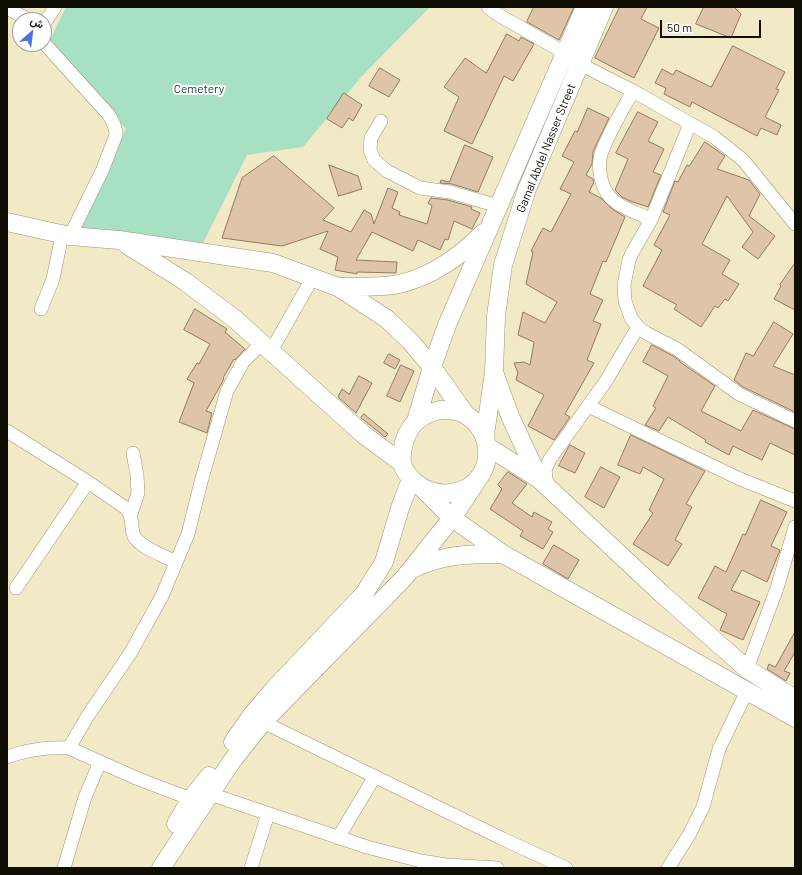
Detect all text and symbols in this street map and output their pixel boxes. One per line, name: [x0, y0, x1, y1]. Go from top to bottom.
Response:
north arrow: [12, 12, 52, 52]
scale bar: [662, 12, 763, 38]
text: ش: [29, 13, 46, 31]
text: 50 m: [667, 20, 692, 34]
street label: Gamal Abdel Nasser Street: [513, 81, 579, 215]
park label: Cemetery: [174, 82, 224, 96]

